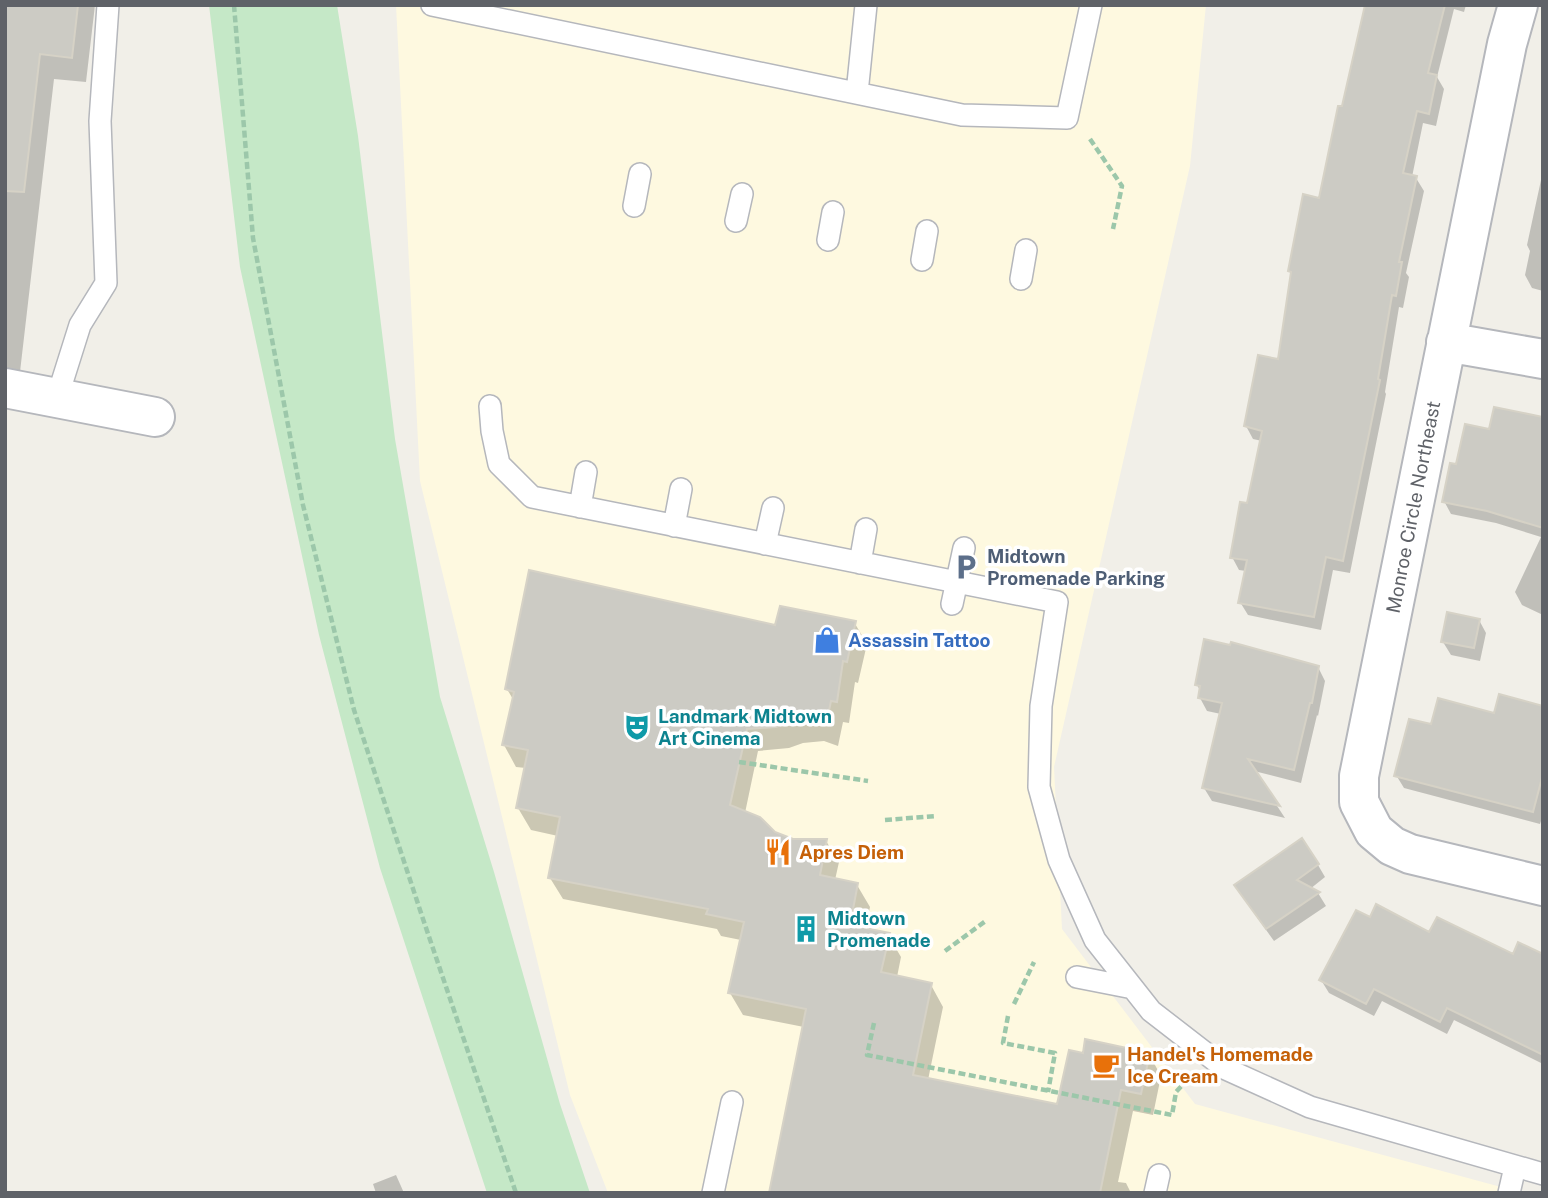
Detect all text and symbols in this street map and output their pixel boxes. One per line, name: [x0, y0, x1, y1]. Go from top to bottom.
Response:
street label: Monroe Circle Northeast: [1382, 399, 1444, 615]
place label: Midtown Promenade Parking: [987, 545, 1165, 589]
parking icon: Midtown Promenade Parking: [951, 552, 981, 582]
shop icon: Assassin Tattoo: [812, 625, 842, 655]
place label: Assassin Tattoo: [848, 629, 991, 651]
place label: Landmark Midtown Art Cinema: [658, 705, 832, 749]
theatre icon: Landmark Midtown Art Cinema: [622, 712, 652, 742]
restaurant icon: Apres Diem: [763, 837, 793, 867]
place label: Apres Diem: [799, 841, 904, 863]
place label: Midtown Promenade: [827, 907, 931, 951]
building icon: Midtown Promenade: [791, 914, 821, 944]
place label: Handel's Homemade Ice Cream: [1127, 1043, 1313, 1087]
cafe icon: Handel's Homemade Ice Cream: [1091, 1050, 1121, 1080]

